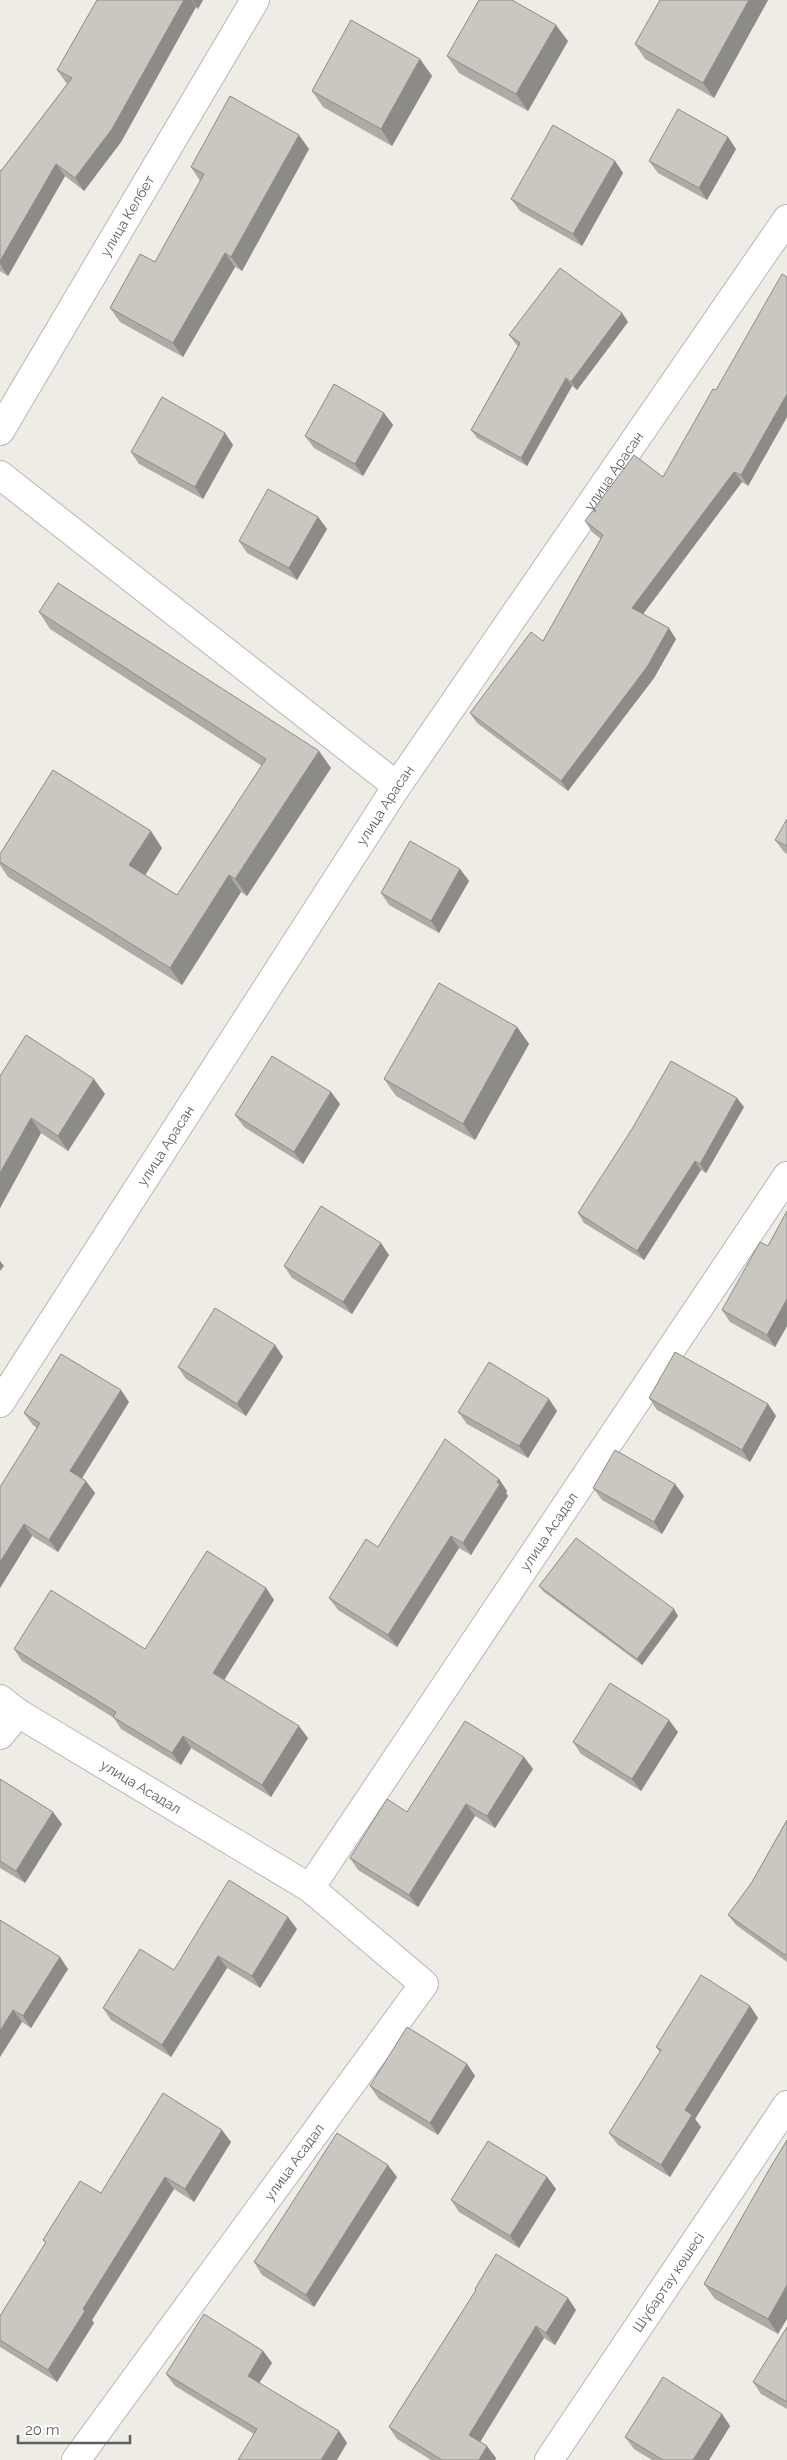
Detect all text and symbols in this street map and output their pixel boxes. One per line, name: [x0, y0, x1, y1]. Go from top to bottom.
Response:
street label: улица Келбет: [97, 172, 158, 259]
street label: улица Арасан: [581, 429, 646, 513]
street label: улица Арасан: [353, 762, 417, 848]
street label: улица Арасан: [134, 1103, 197, 1189]
street label: улица Асадал: [517, 1489, 581, 1574]
street label: улица Асадал: [98, 1756, 184, 1817]
street label: улица Асадал: [261, 2120, 327, 2204]
street label: Шұбартау көшесі: [629, 2230, 707, 2335]
scale bar: [18, 2412, 130, 2444]
text: 20 m: [25, 2421, 60, 2439]

